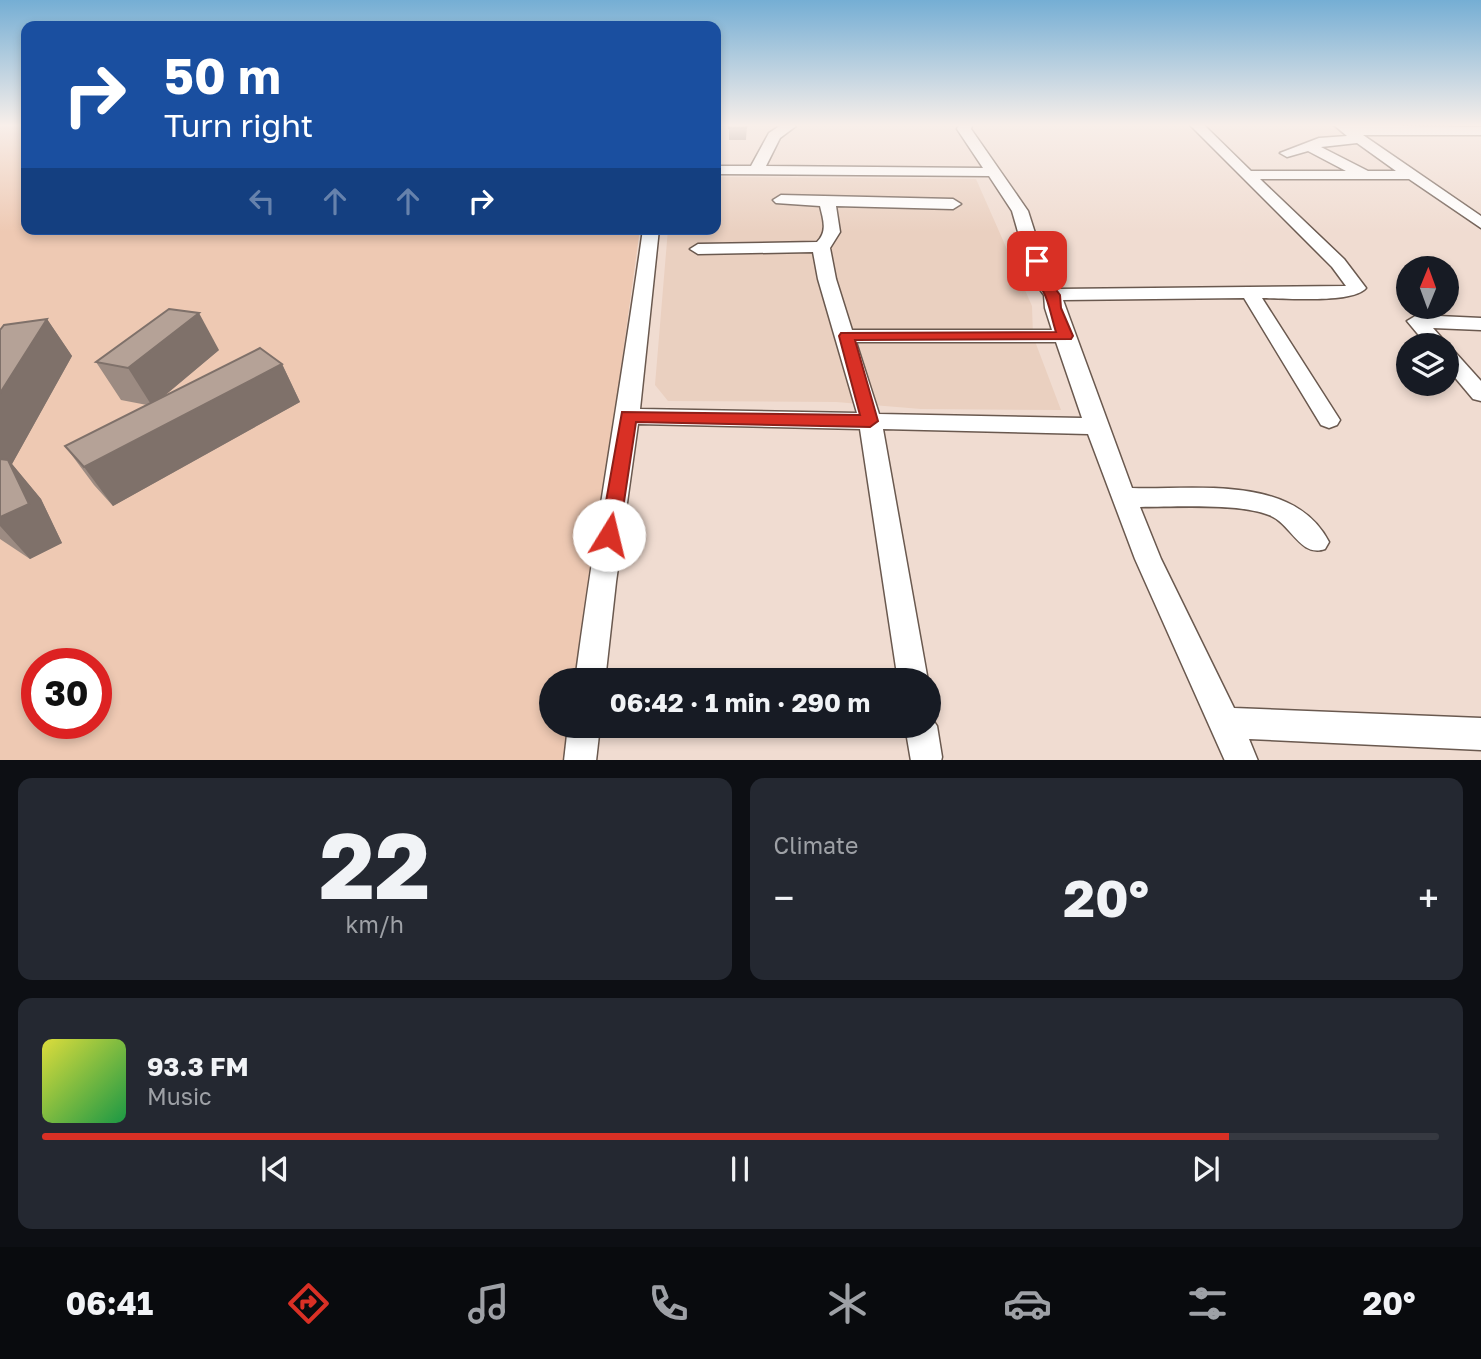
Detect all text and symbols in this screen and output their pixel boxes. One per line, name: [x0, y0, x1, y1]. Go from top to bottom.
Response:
text: 50 m: [164, 46, 281, 105]
icon: right: [49, 49, 140, 140]
text: Turn right: [164, 106, 313, 144]
icon: left: [243, 182, 281, 220]
icon: ahead: [316, 182, 354, 220]
icon: ahead: [389, 182, 427, 220]
icon: right: [462, 182, 500, 220]
pin: [1007, 231, 1067, 291]
icon: arrive: [1018, 242, 1056, 280]
north arrow: [1396, 256, 1460, 318]
map controls: [1396, 256, 1459, 396]
button: layers: [1396, 333, 1459, 396]
position arrow: [572, 498, 646, 572]
speed limit sign: 30: [21, 648, 112, 739]
text: 06:42 · 1 min · 290 m: [610, 687, 870, 718]
text: 22: [319, 810, 430, 919]
text: Climate: [774, 831, 858, 859]
text: 20°: [1063, 866, 1149, 928]
text: −: [774, 875, 794, 920]
text: +: [1418, 875, 1439, 920]
text: km/h: [345, 910, 404, 938]
text: 93.3 FM: [147, 1051, 249, 1082]
text: Music: [147, 1082, 212, 1110]
icon: previous: [256, 1150, 294, 1188]
icon: pause: [721, 1150, 759, 1188]
icon: next: [1187, 1150, 1225, 1188]
icon: directions: [284, 1279, 333, 1328]
icon: music: [464, 1279, 513, 1328]
icon: phone: [644, 1279, 693, 1328]
icon: climate: [823, 1279, 872, 1328]
icon: car: [1003, 1279, 1052, 1328]
icon: filters: [1183, 1279, 1232, 1328]
text: 06:41: [65, 1284, 153, 1322]
text: 20°: [1363, 1284, 1416, 1322]

